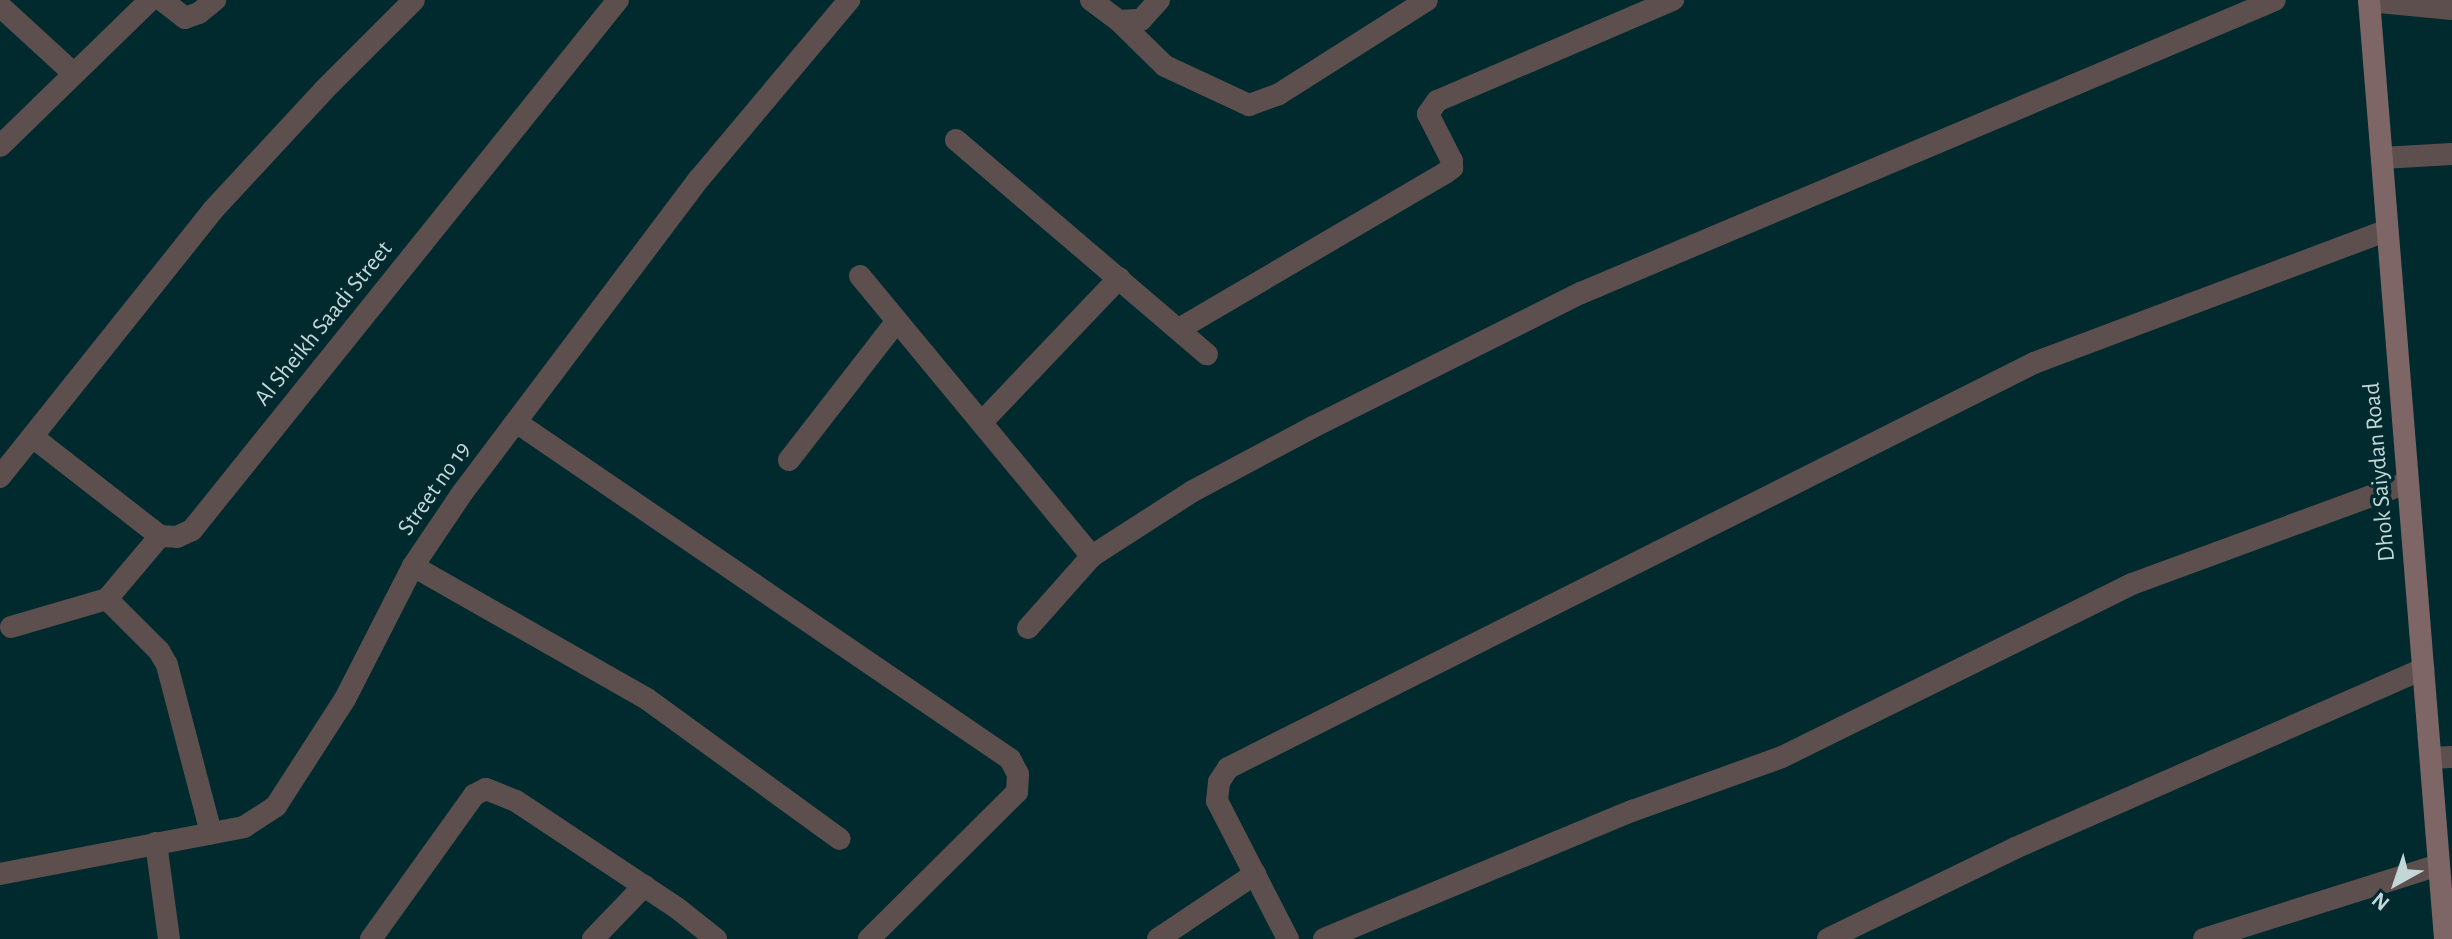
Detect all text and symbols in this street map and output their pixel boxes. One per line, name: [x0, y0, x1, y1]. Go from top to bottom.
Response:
street label: Al Sheikh Saadi Street: [249, 236, 399, 412]
street label: Dhok Saiydan Road: [2358, 381, 2402, 563]
street label: Street no 19: [392, 436, 478, 542]
north arrow: [2356, 843, 2436, 923]
text: N: [2368, 888, 2394, 915]

